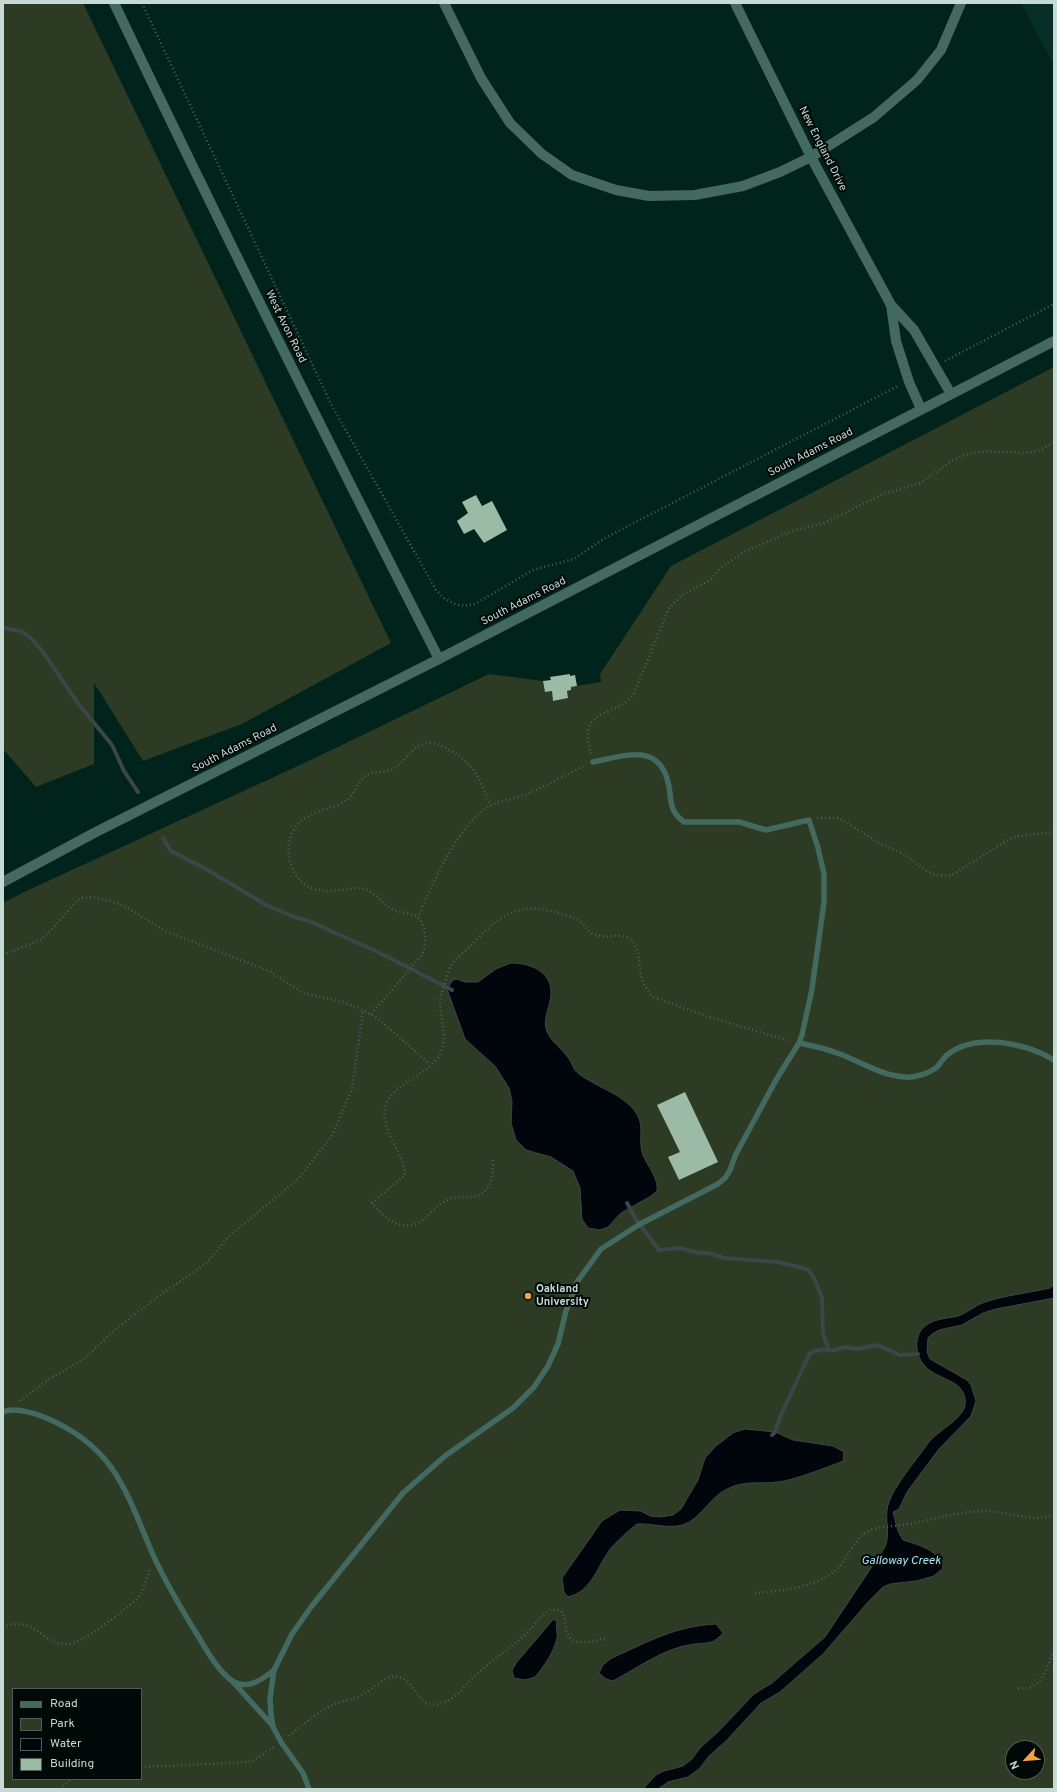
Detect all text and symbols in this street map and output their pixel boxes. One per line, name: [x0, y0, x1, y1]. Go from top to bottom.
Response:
street label: New England Drive: [795, 105, 849, 193]
street label: West Avon Road: [262, 288, 308, 366]
street label: South Adams Road: [766, 426, 856, 480]
street label: South Adams Road: [479, 575, 569, 629]
street label: South Adams Road: [190, 722, 280, 776]
place label: Oakland University: [536, 1283, 589, 1309]
marker: Oakland University: [523, 1291, 533, 1301]
water label: Galloway Creek: [861, 1555, 941, 1569]
legend: [12, 1688, 142, 1780]
text: Road: [50, 1696, 78, 1712]
text: Park: [50, 1716, 75, 1732]
text: Water: [50, 1736, 82, 1752]
north arrow: [1005, 1740, 1045, 1780]
text: Building: [50, 1756, 94, 1772]
text: N: [1007, 1758, 1023, 1771]

